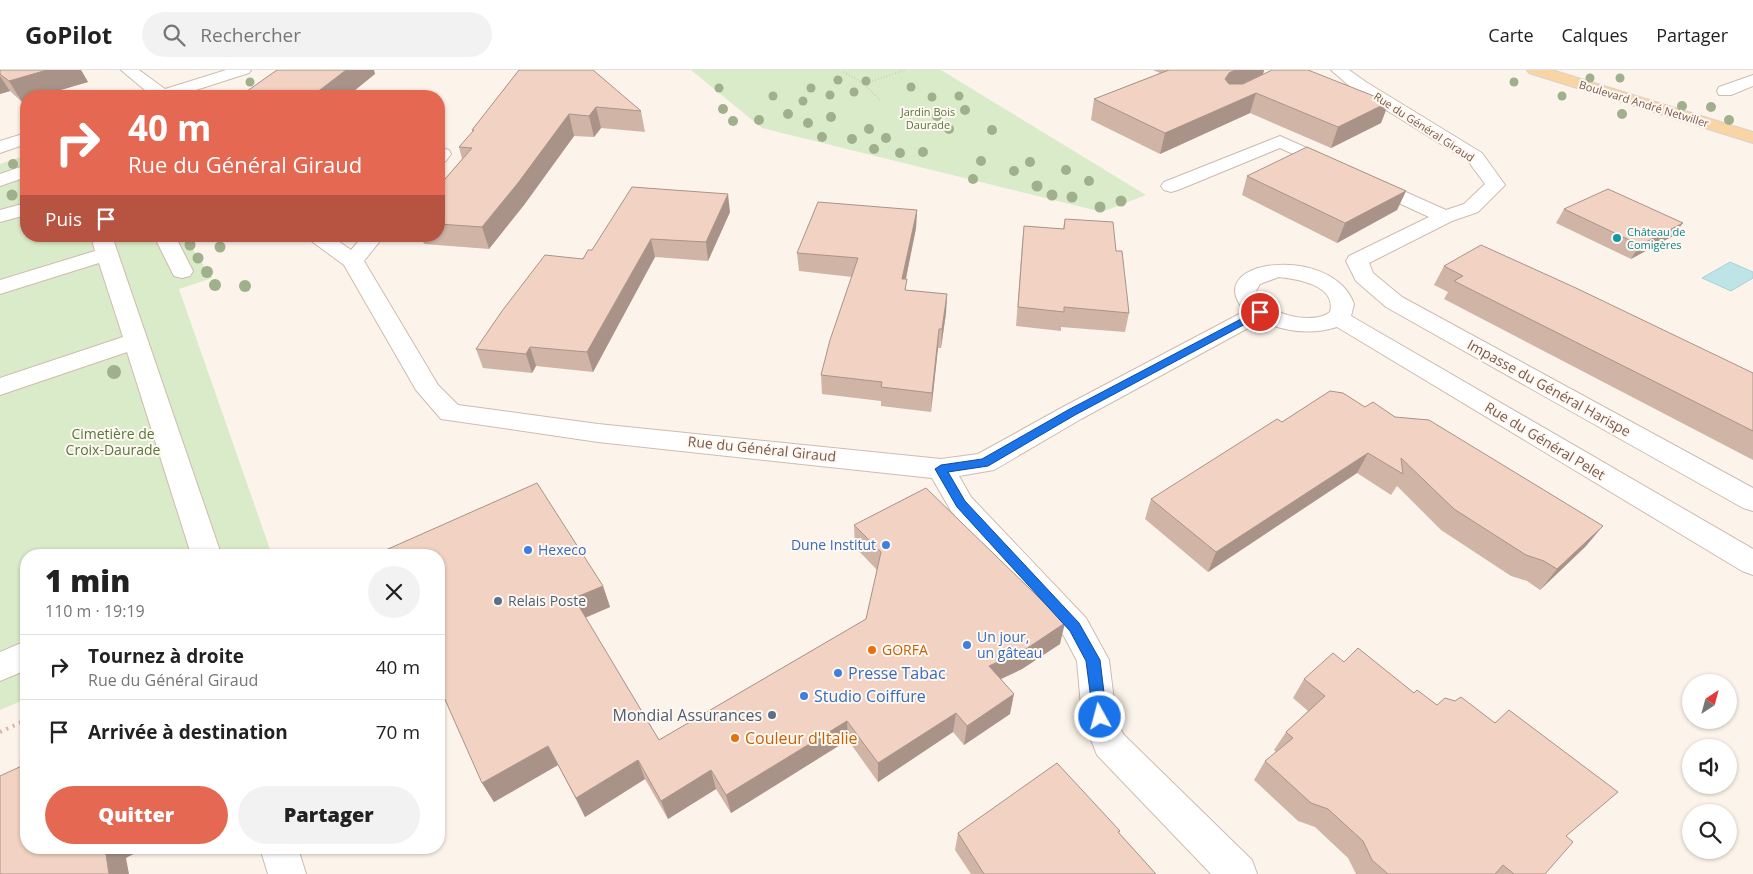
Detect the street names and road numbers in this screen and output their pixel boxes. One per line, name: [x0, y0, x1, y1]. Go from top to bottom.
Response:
street label: Boulevard André Netwiller: [1577, 77, 1711, 131]
street label: Rue du Général Giraud: [1371, 88, 1477, 165]
street label: Impasse du Général Harispe: [1464, 335, 1635, 441]
street label: Rue du Général Pelet: [1482, 397, 1609, 484]
street label: Rue du Général Giraud: [687, 431, 837, 466]

